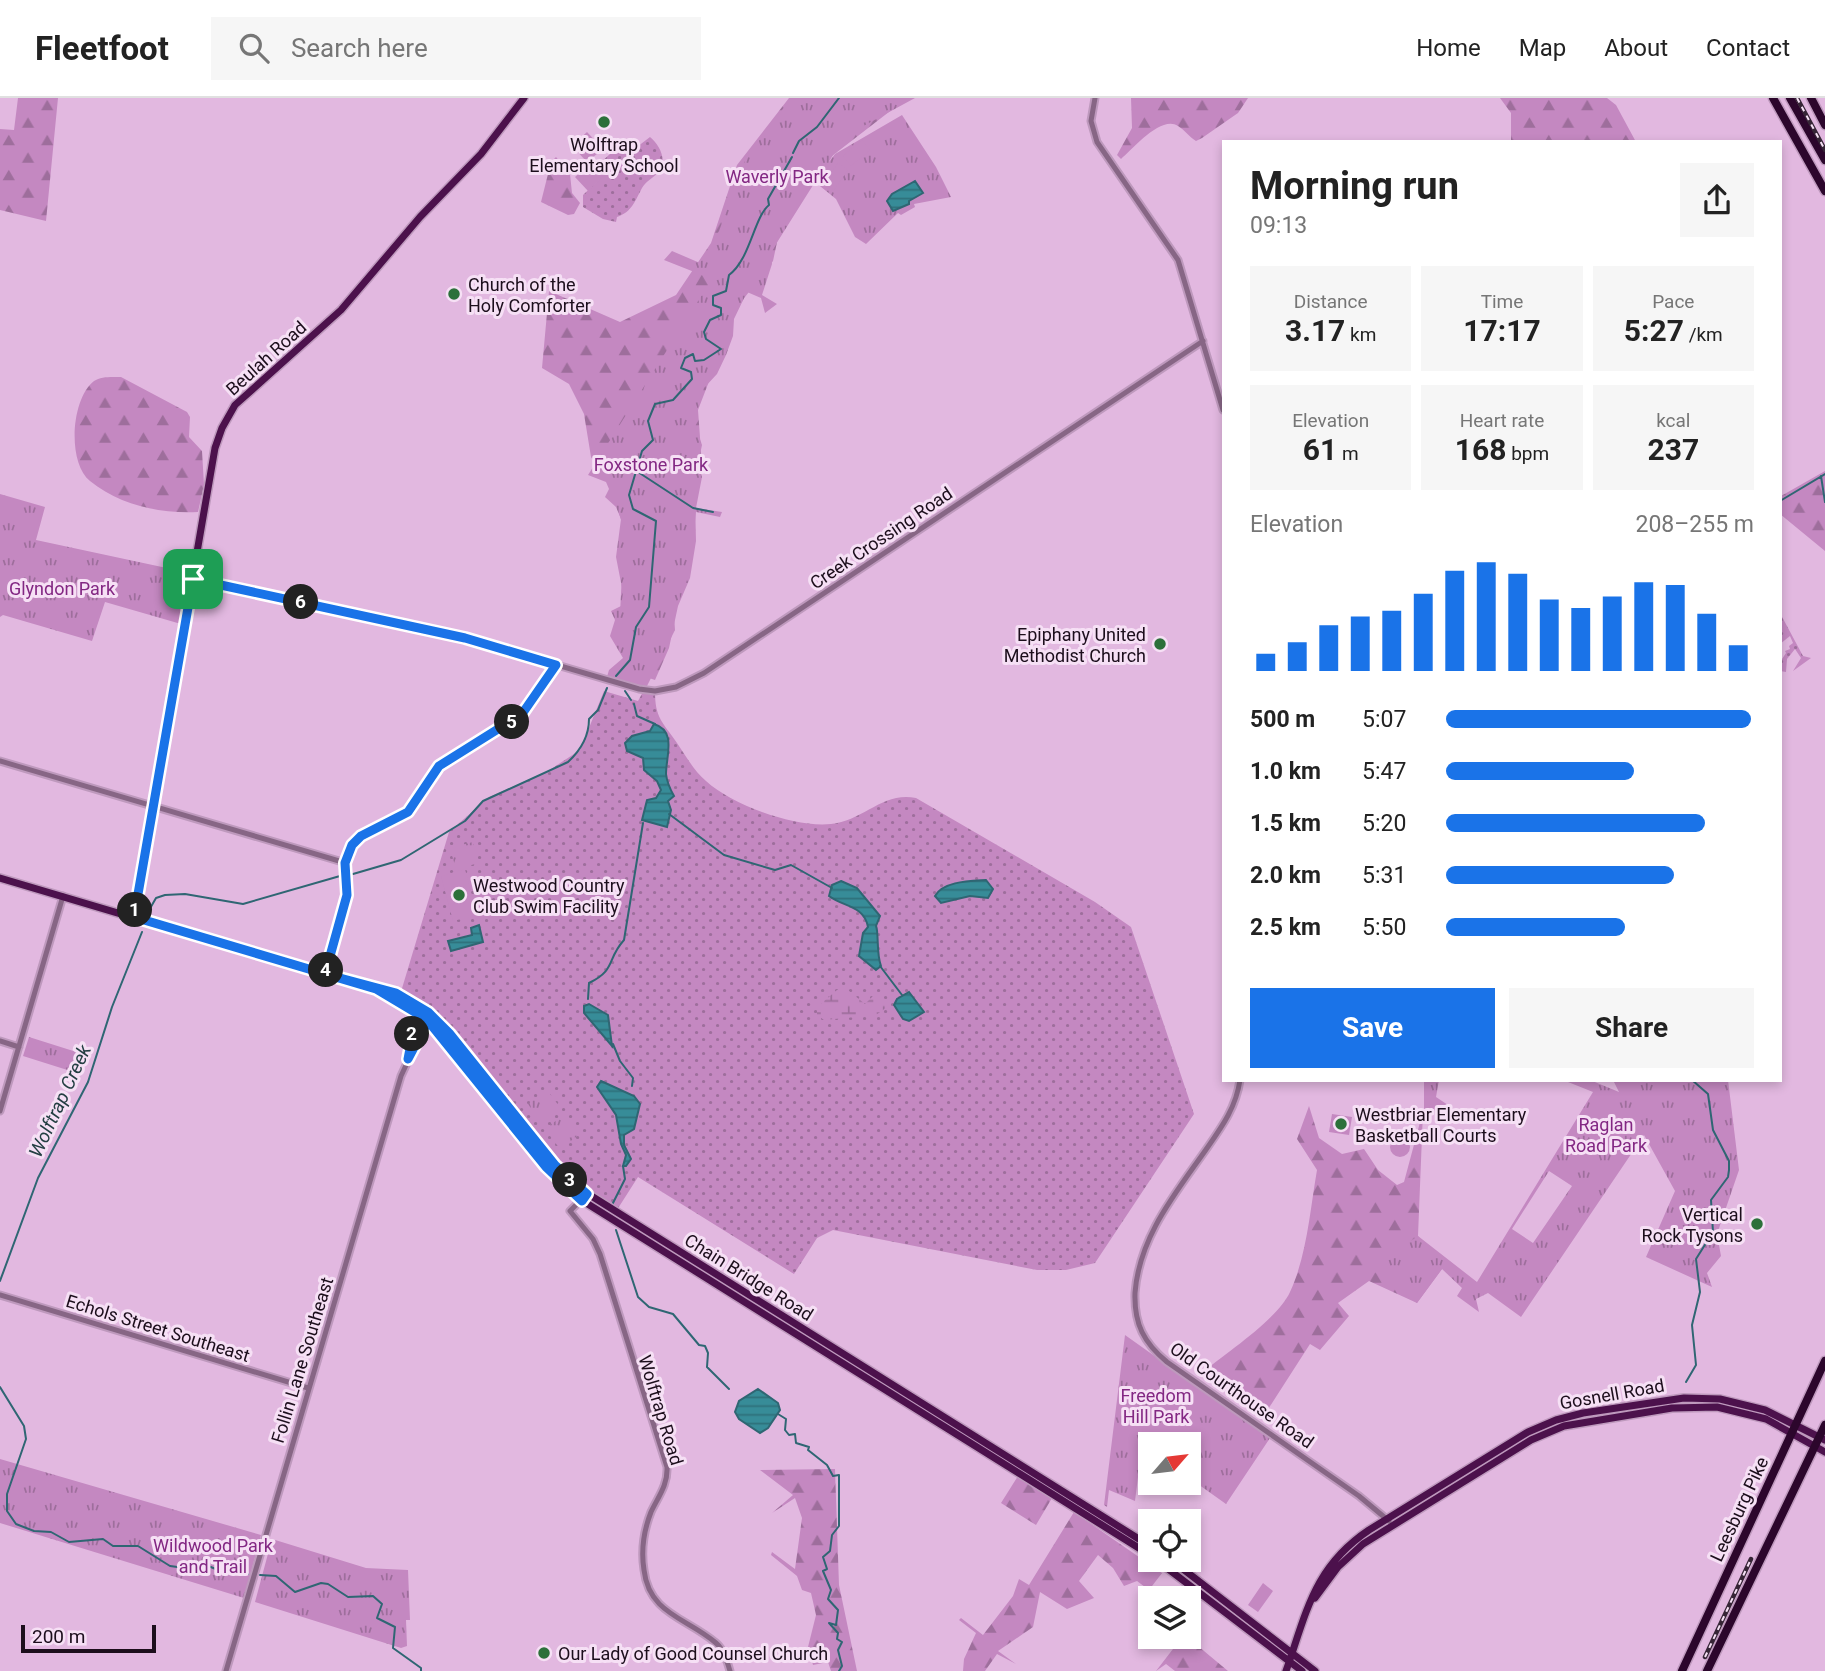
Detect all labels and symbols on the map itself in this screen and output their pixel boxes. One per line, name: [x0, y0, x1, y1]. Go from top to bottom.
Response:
marker: Wolftrap Elementary School: [596, 114, 612, 130]
place label: Wolftrap Elementary School: [529, 134, 679, 176]
park label: Waverly Park: [725, 166, 829, 187]
place label: Church of the Holy Comforter: [468, 274, 591, 316]
marker: Church of the Holy Comforter: [446, 286, 462, 302]
street label: Beulah Road: [222, 317, 310, 399]
park label: Foxstone Park: [594, 454, 709, 475]
street label: Creek Crossing Road: [806, 483, 956, 593]
pin: [163, 549, 223, 609]
park label: Glyndon Park: [9, 578, 116, 599]
pin: 6: [284, 584, 318, 620]
place label: Epiphany United Methodist Church: [1004, 624, 1146, 666]
marker: Epiphany United Methodist Church: [1152, 636, 1168, 652]
pin: 5: [494, 704, 530, 740]
place label: Westwood Country Club Swim Facility: [473, 875, 625, 917]
marker: Westwood Country Club Swim Facility: [451, 887, 467, 903]
pin: 1: [118, 892, 152, 928]
pin: 4: [308, 952, 344, 988]
pin: 2: [394, 1016, 430, 1052]
water label: Wolftrap Creek: [24, 1041, 96, 1161]
place label: Westbriar Elementary Basketball Courts: [1355, 1104, 1527, 1146]
park label: Raglan Road Park: [1565, 1114, 1648, 1156]
marker: Westbriar Elementary Basketball Courts: [1333, 1116, 1349, 1132]
pin: 3: [552, 1162, 588, 1198]
place label: Vertical Rock Tysons: [1642, 1204, 1743, 1246]
marker: Vertical Rock Tysons: [1749, 1216, 1765, 1232]
street label: Chain Bridge Road: [681, 1229, 817, 1325]
street label: Follin Lane Southeast: [267, 1274, 337, 1445]
street label: Echols Street Southeast: [64, 1290, 252, 1366]
street label: Old Courthouse Road: [1166, 1338, 1318, 1452]
street label: Wolftrap Road: [634, 1352, 688, 1468]
street label: Gosnell Road: [1558, 1374, 1666, 1414]
park label: Freedom Hill Park: [1121, 1385, 1191, 1427]
north arrow: [1138, 1432, 1200, 1494]
street label: Leesburg Pike: [1706, 1453, 1772, 1565]
park label: Wildwood Park and Trail: [153, 1535, 274, 1577]
scale bar: [21, 1622, 156, 1654]
place label: Our Lady of Good Counsel Church: [558, 1643, 828, 1664]
marker: Our Lady of Good Counsel Church: [536, 1645, 552, 1661]

